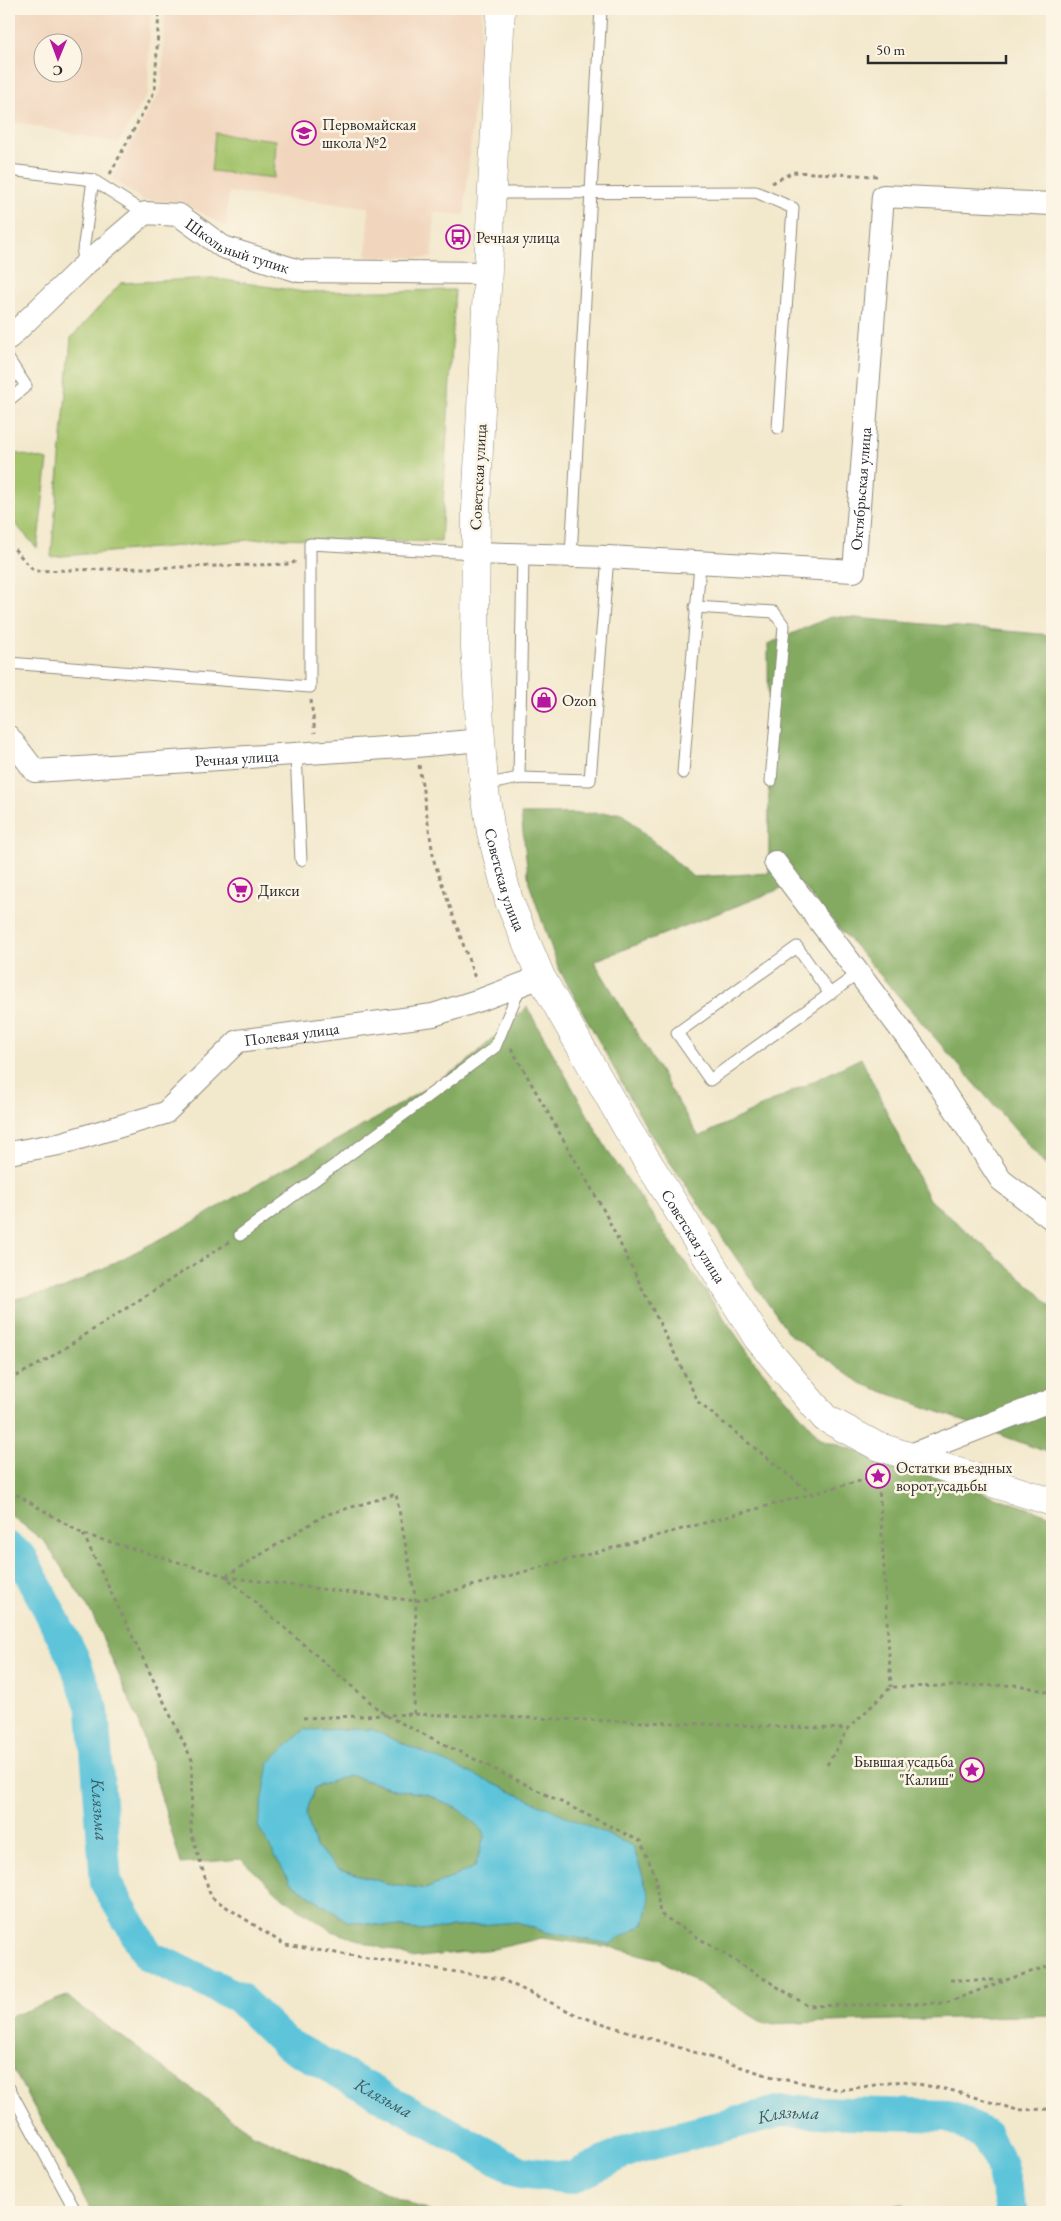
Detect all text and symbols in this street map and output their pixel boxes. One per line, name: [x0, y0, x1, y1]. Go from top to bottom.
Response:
north arrow: [32, 32, 82, 82]
scale bar: [868, 32, 1006, 64]
text: 50 m: [876, 40, 905, 59]
text: С: [53, 62, 63, 80]
place label: Первомайская школа №2: [322, 114, 416, 153]
school or university icon: Первомайская школа №2: [291, 120, 317, 146]
street label: Школьный тупик: [181, 213, 292, 278]
bus stop icon: Речная улица: [445, 224, 471, 250]
place label: Речная улица: [476, 227, 560, 248]
street label: Советская улица: [465, 423, 491, 531]
street label: Октябрьская улица: [845, 426, 876, 551]
shop icon: Ozon: [531, 687, 557, 713]
place label: Ozon: [562, 690, 597, 711]
street label: Речная улица: [194, 744, 280, 771]
street label: Советская улица: [480, 826, 531, 935]
supermarket icon: Дикси: [227, 877, 253, 903]
place label: Дикси: [258, 880, 300, 901]
street label: Полевая улица: [243, 1017, 341, 1051]
street label: Советская улица: [657, 1185, 731, 1287]
place label: Остатки въездных ворот усадьбы: [896, 1457, 1012, 1496]
place icon: Остатки въездных ворот усадьбы: [865, 1463, 891, 1489]
place label: Бывшая усадьба "Калиш": [854, 1751, 955, 1790]
place icon: Бывшая усадьба "Калиш": [959, 1757, 985, 1783]
water label: Клязьма: [87, 1776, 114, 1842]
water label: Клязьма: [350, 2071, 417, 2122]
water label: Клязьма: [753, 2099, 820, 2129]

